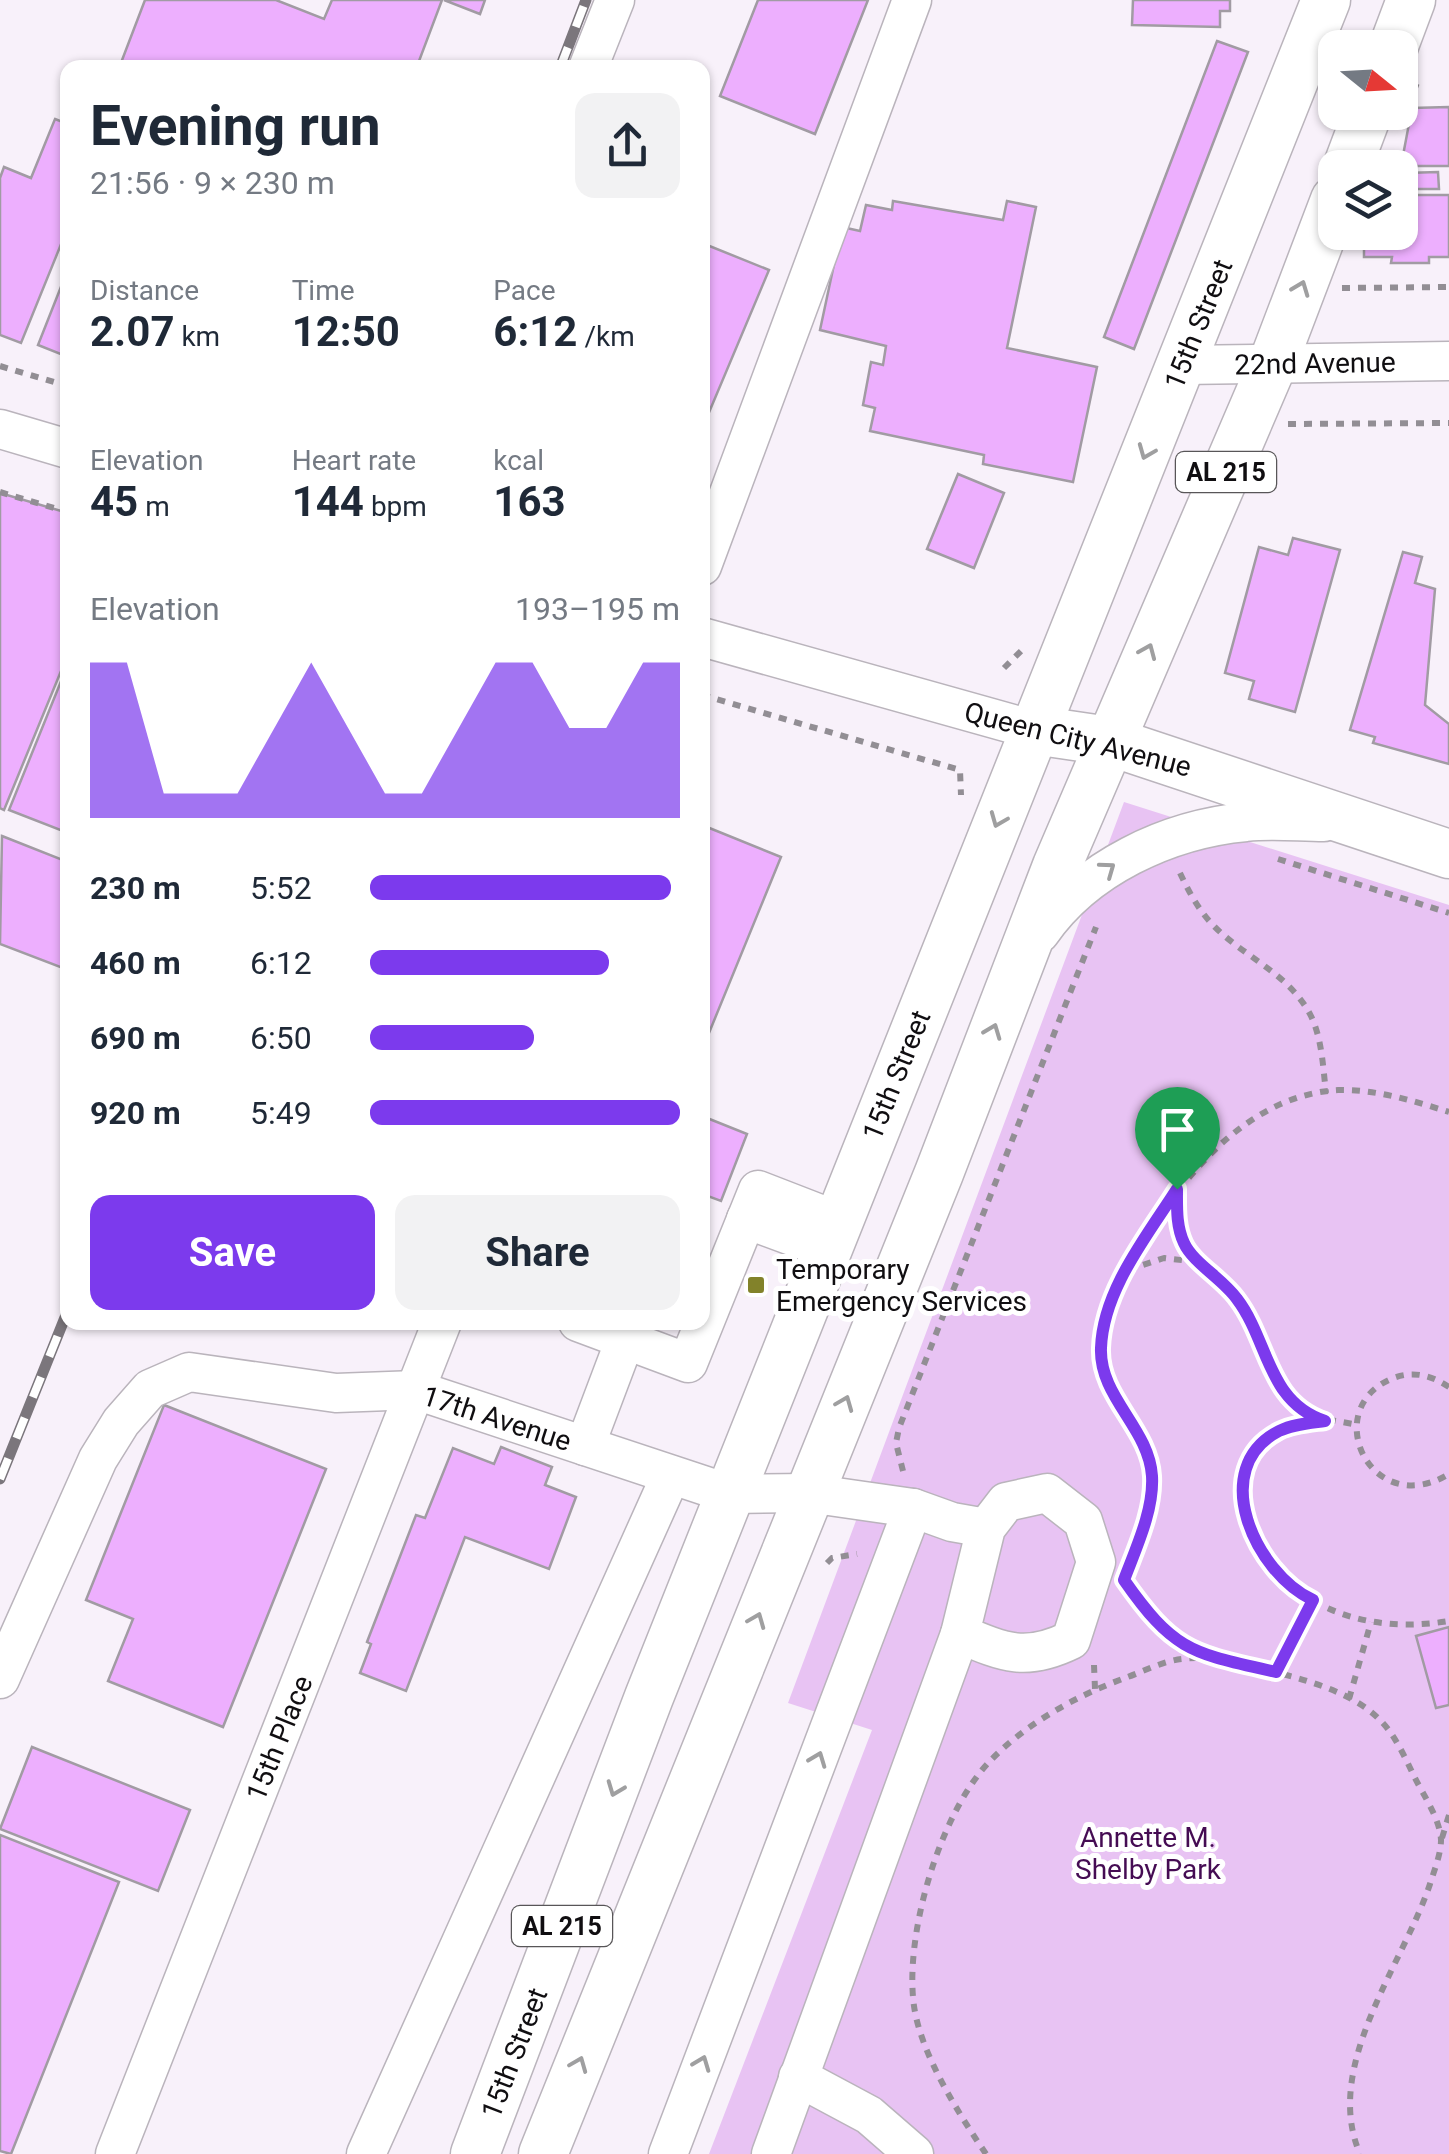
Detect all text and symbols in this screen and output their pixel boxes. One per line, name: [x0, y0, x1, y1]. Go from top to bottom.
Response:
north arrow: [1318, 30, 1418, 130]
map controls: [1318, 30, 1418, 250]
button: share: [575, 93, 680, 198]
text: Evening run: [90, 94, 381, 158]
button: layers: [1318, 150, 1418, 250]
text: 21:56 · 9 × 230 m: [90, 164, 335, 202]
street label: 15th Street: [1158, 255, 1239, 394]
text: Distance: [90, 274, 199, 307]
text: Time: [292, 274, 355, 307]
text: Pace: [493, 274, 556, 307]
one-way arrow: [1290, 280, 1310, 297]
text: 2.07: [90, 307, 174, 356]
text: 12:50: [292, 307, 400, 356]
text: 6:12: [493, 307, 577, 356]
text: km: [174, 320, 220, 353]
text: /km: [577, 320, 635, 353]
street label: 22nd Avenue: [1234, 346, 1396, 381]
one-way arrow: [1138, 442, 1158, 460]
text: Elevation: [90, 444, 203, 477]
text: Heart rate: [292, 444, 416, 477]
text: kcal: [493, 444, 544, 477]
road number: AL 215: [1176, 452, 1276, 492]
text: 45: [90, 477, 138, 526]
text: 144: [292, 477, 364, 526]
text: 163: [493, 477, 566, 526]
text: m: [138, 490, 170, 523]
text: bpm: [364, 490, 427, 523]
text: Elevation: [90, 590, 220, 628]
text: 193–195 m: [515, 590, 680, 628]
one-way arrow: [1136, 643, 1156, 661]
street label: Queen City Avenue: [961, 695, 1195, 784]
one-way arrow: [989, 811, 1009, 828]
one-way arrow: [1097, 863, 1115, 880]
text: 230 m: [90, 869, 181, 907]
text: 5:52: [250, 869, 312, 907]
text: 460 m: [90, 944, 181, 982]
text: 6:12: [250, 944, 312, 982]
street label: 15th Street: [856, 1006, 937, 1145]
text: 690 m: [90, 1019, 181, 1057]
text: 6:50: [250, 1019, 312, 1057]
one-way arrow: [981, 1023, 1002, 1040]
pin: [1135, 1087, 1220, 1190]
text: 920 m: [90, 1094, 181, 1132]
text: 5:49: [250, 1094, 312, 1132]
icon: arrive: [1150, 1102, 1205, 1157]
button: Save: [90, 1195, 375, 1310]
button: Share: [395, 1195, 680, 1310]
place label: Temporary Emergency Services: [776, 1253, 1027, 1318]
marker: Temporary Emergency Services: [745, 1274, 767, 1296]
street label: 17th Avenue: [418, 1379, 575, 1458]
one-way arrow: [834, 1395, 854, 1412]
one-way arrow: [745, 1612, 765, 1630]
street label: 15th Place: [239, 1671, 320, 1806]
one-way arrow: [806, 1751, 826, 1769]
one-way arrow: [606, 1779, 626, 1796]
park label: Annette M. Shelby Park: [1075, 1821, 1222, 1886]
road number: AL 215: [512, 1906, 612, 1946]
street label: 15th Street: [475, 1983, 554, 2123]
one-way arrow: [691, 2055, 711, 2072]
one-way arrow: [567, 2056, 587, 2073]

